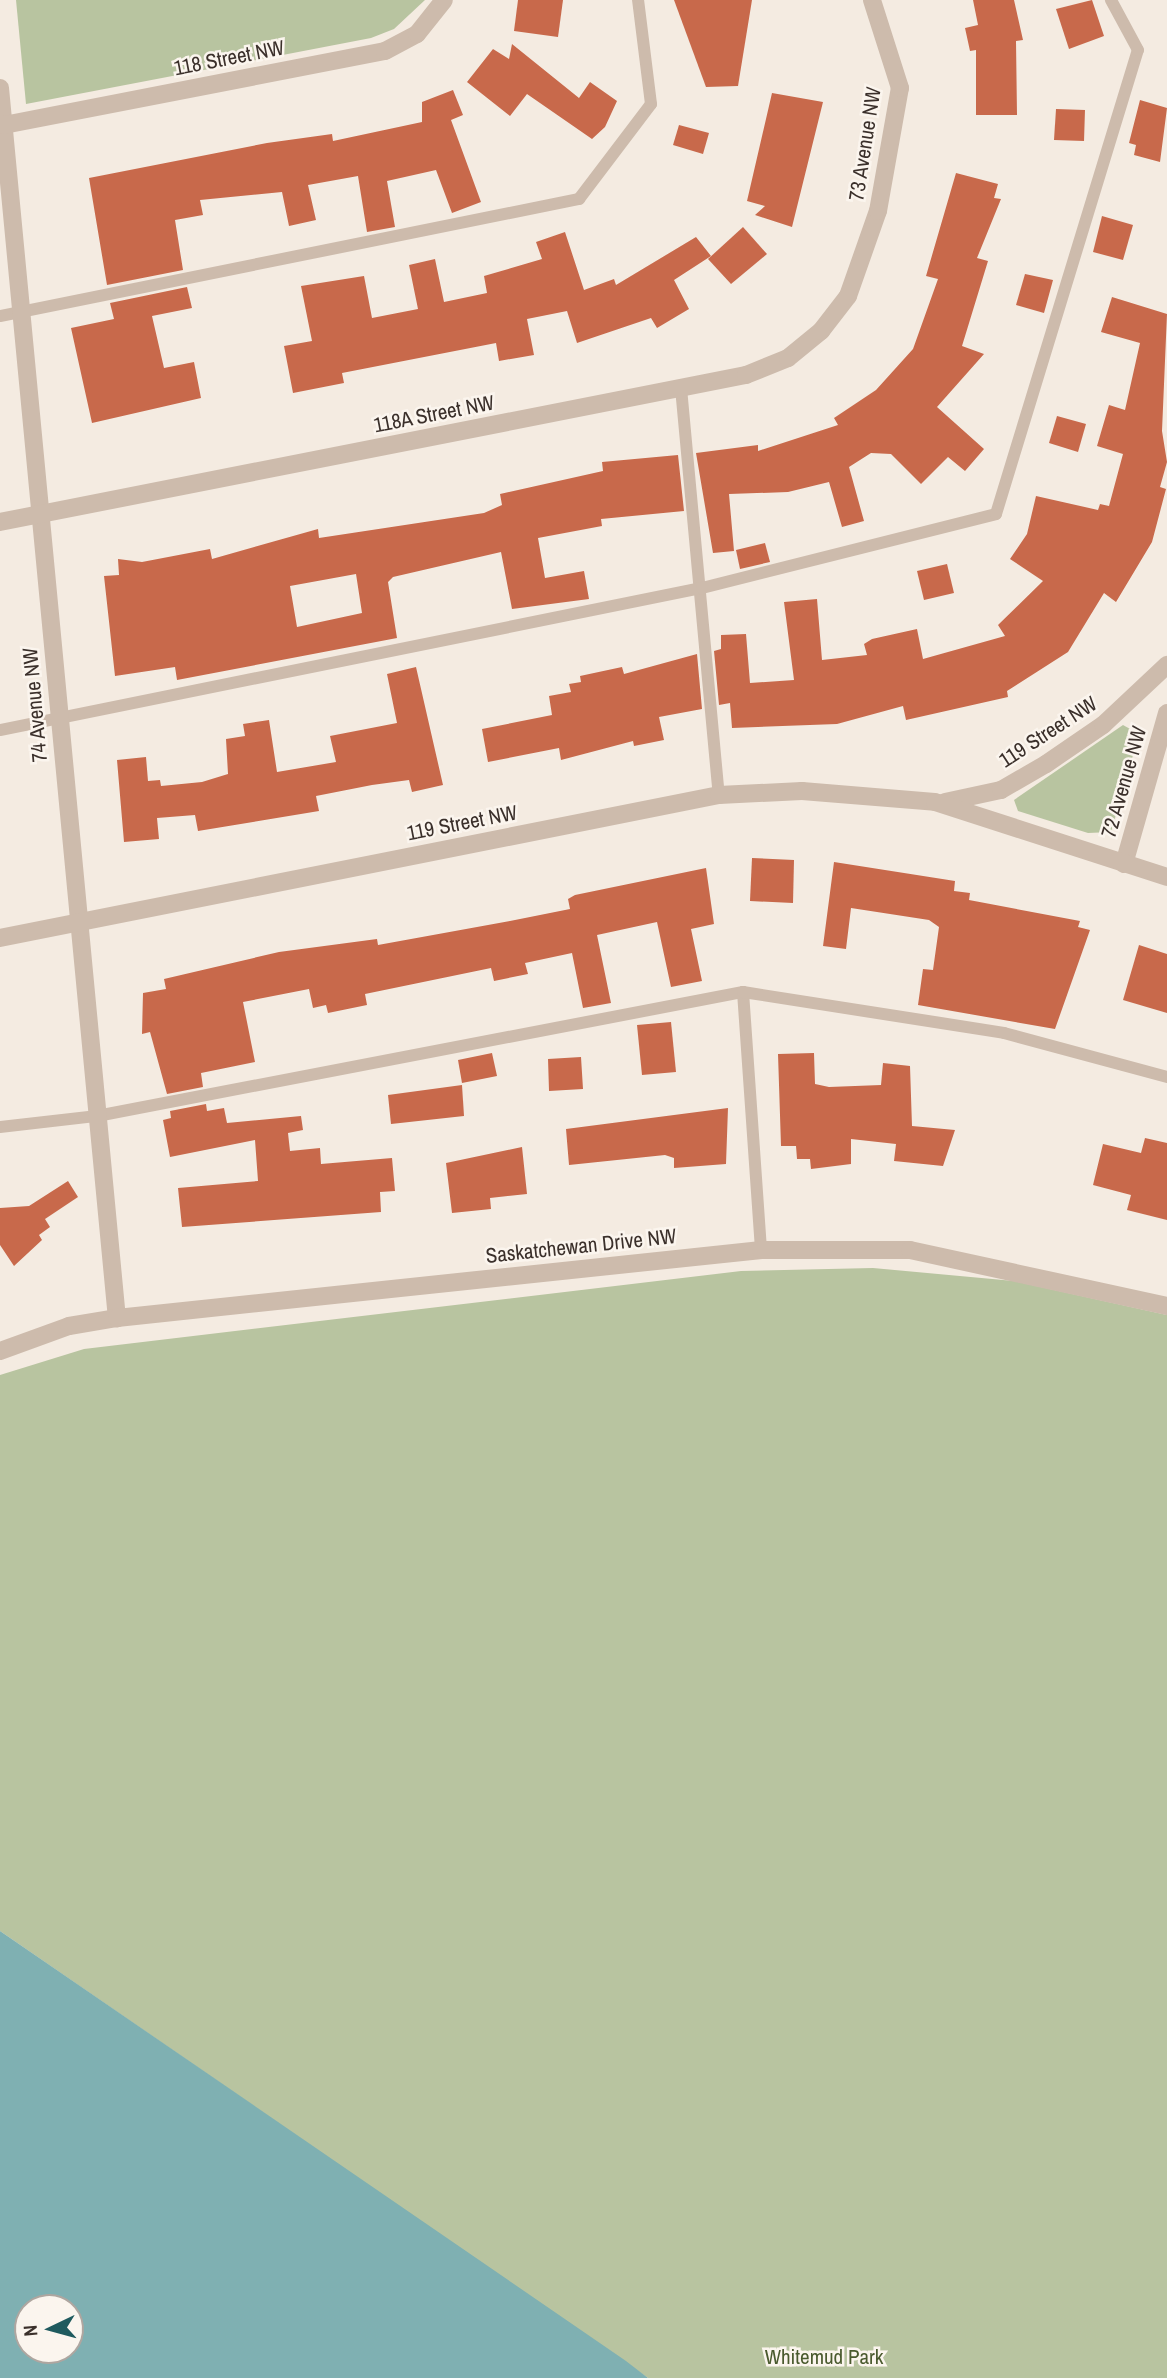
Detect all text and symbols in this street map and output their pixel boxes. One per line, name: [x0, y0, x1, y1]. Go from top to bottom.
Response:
street label: 118 Street NW: [172, 35, 286, 81]
street label: 73 Avenue NW: [844, 85, 886, 203]
street label: 118A Street NW: [371, 390, 497, 438]
street label: 74 Avenue NW: [17, 646, 53, 764]
street label: 119 Street NW: [994, 691, 1102, 773]
street label: 72 Avenue NW: [1096, 723, 1152, 841]
street label: 119 Street NW: [405, 800, 519, 846]
street label: Saskatchewan Drive NW: [485, 1223, 677, 1269]
north arrow: [14, 2294, 84, 2364]
text: N: [17, 2324, 44, 2337]
park label: Whitemud Park: [765, 2344, 883, 2370]

